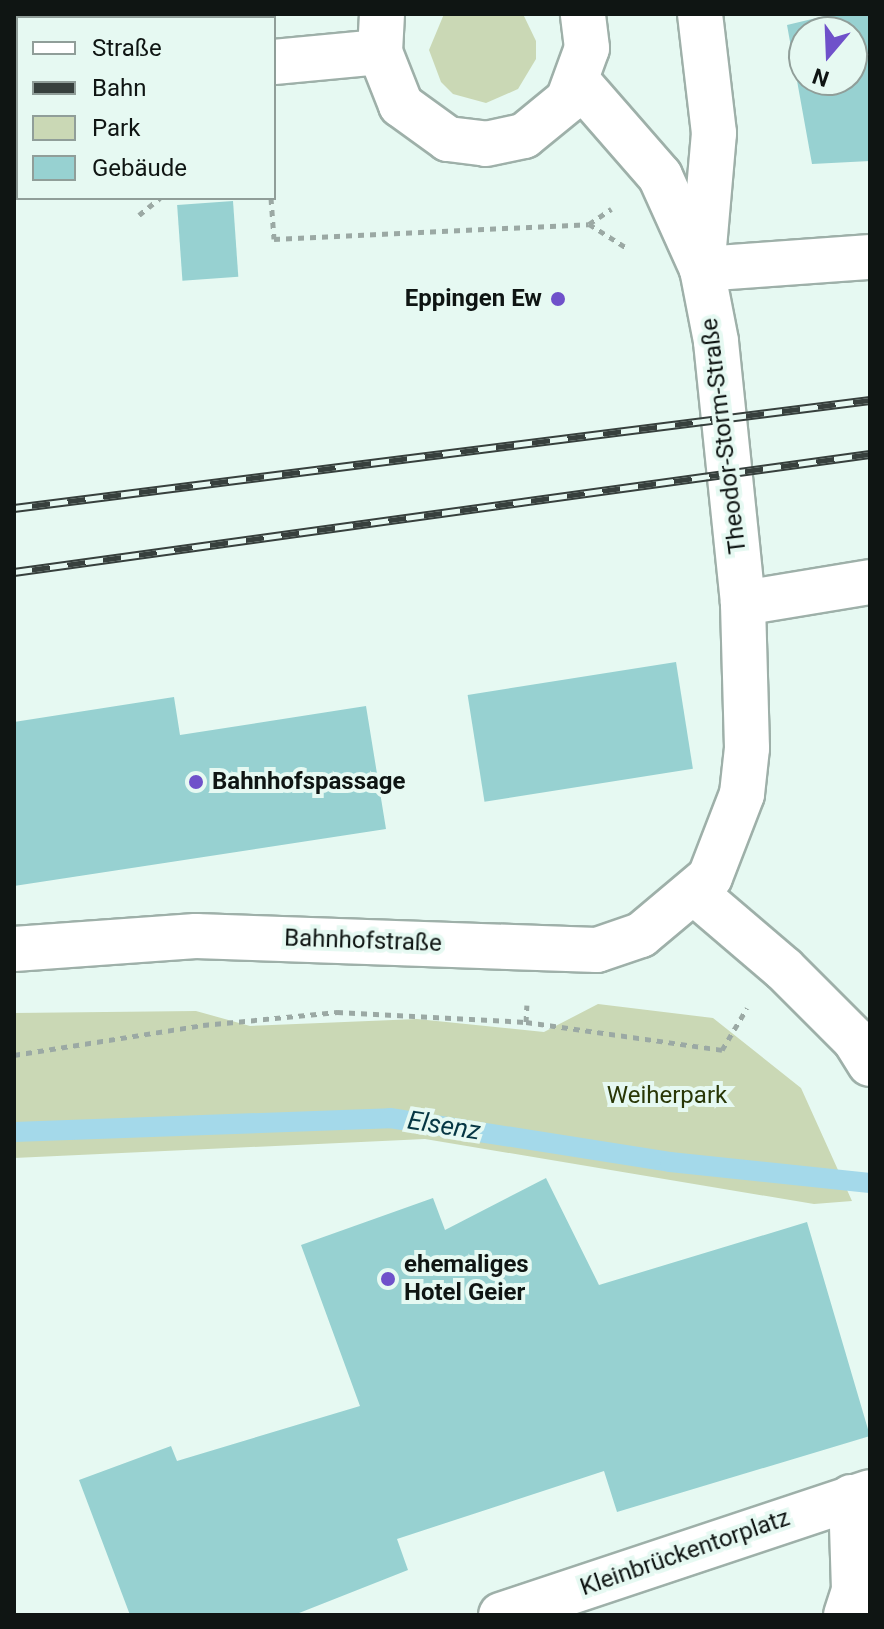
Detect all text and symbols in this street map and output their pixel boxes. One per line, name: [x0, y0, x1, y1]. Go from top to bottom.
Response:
legend: [16, 16, 276, 200]
north arrow: [788, 16, 868, 96]
text: Straße: [92, 34, 162, 62]
text: N: [809, 63, 832, 92]
text: Bahn: [92, 74, 146, 102]
text: Park: [92, 114, 140, 142]
text: Gebäude: [92, 154, 187, 182]
place label: Eppingen Ew: [405, 285, 542, 313]
marker: Eppingen Ew: [549, 290, 567, 308]
street label: Theodor-Storm-Straße: [695, 317, 753, 555]
place label: Bahnhofspassage: [212, 768, 405, 796]
marker: Bahnhofspassage: [187, 773, 205, 791]
street label: Bahnhofstraße: [284, 924, 442, 958]
park label: Weiherpark: [607, 1082, 727, 1110]
water label: Elsenz: [405, 1105, 483, 1147]
place label: ehemaliges Hotel Geier: [404, 1251, 529, 1307]
marker: ehemaliges Hotel Geier: [379, 1270, 397, 1288]
street label: Kleinbrückentorplatz: [577, 1504, 793, 1602]

